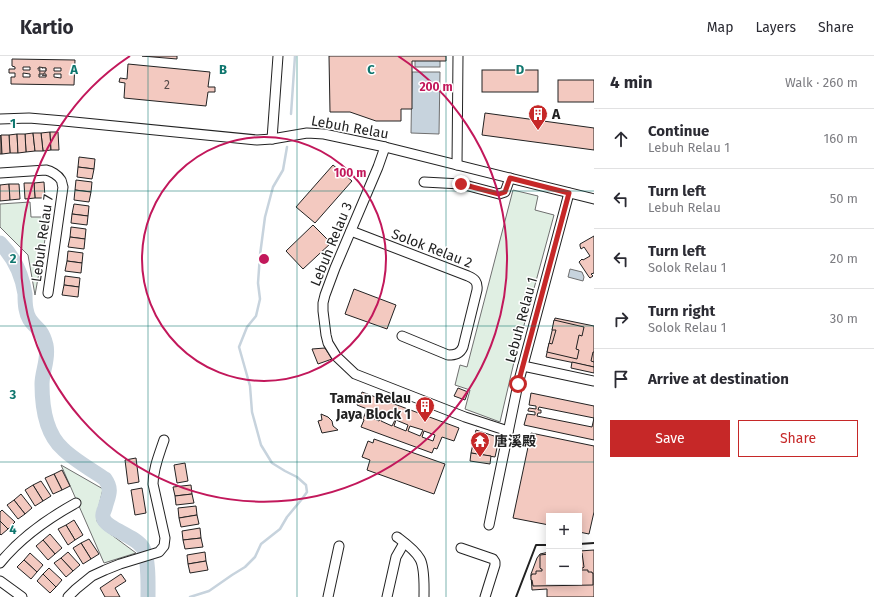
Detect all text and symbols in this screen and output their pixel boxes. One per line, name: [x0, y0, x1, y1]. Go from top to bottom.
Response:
text: Kartio: [20, 16, 74, 39]
text: Map: [707, 19, 733, 36]
text: Layers: [755, 19, 796, 36]
text: Share: [818, 19, 854, 36]
text: A: [69, 62, 78, 77]
text: B: [219, 62, 227, 77]
text: C: [367, 62, 375, 77]
text: D: [516, 62, 525, 77]
house number: 12: [36, 65, 48, 79]
text: 4 min: [610, 72, 653, 93]
text: Walk · 260 m: [785, 75, 858, 90]
house number: 2: [164, 78, 170, 92]
text: 200 m: [419, 80, 453, 94]
building icon: A: [527, 103, 549, 131]
place label: A: [551, 106, 561, 123]
street label: Lebuh Relau: [310, 112, 390, 143]
text: 1: [10, 116, 16, 131]
text: Continue: [648, 122, 709, 140]
icon: ahead: [610, 128, 632, 150]
text: 160 m: [824, 131, 858, 146]
text: Lebuh Relau 1: [648, 140, 730, 155]
text: 100 m: [334, 166, 366, 180]
route end: [452, 175, 470, 193]
text: Turn left: [648, 182, 706, 200]
icon: left: [610, 188, 632, 210]
text: 50 m: [830, 191, 858, 206]
street label: Lebuh Relau 7: [28, 193, 57, 283]
street label: Lebuh Relau 3: [307, 200, 356, 289]
text: Lebuh Relau: [648, 200, 721, 215]
street label: Solok Relau 2: [389, 225, 475, 272]
text: Turn left: [648, 242, 706, 260]
icon: left: [610, 248, 632, 270]
text: 2: [10, 251, 17, 266]
text: 20 m: [830, 251, 858, 266]
centre of rings: [257, 252, 271, 266]
text: Solok Relau 1: [648, 260, 726, 275]
street label: Lebuh Relau 1: [502, 275, 541, 365]
text: Turn right: [648, 302, 715, 320]
icon: right: [610, 308, 632, 330]
text: 30 m: [830, 311, 858, 326]
text: Solok Relau 1: [648, 320, 726, 335]
icon: arrive: [610, 368, 632, 390]
text: Arrive at destination: [648, 370, 789, 388]
route start: [509, 375, 527, 393]
text: 3: [9, 387, 17, 402]
place label: Taman Relau Jaya Block 1: [330, 390, 411, 423]
building icon: Taman Relau Jaya Block 1: [414, 395, 436, 423]
button: Save: [610, 420, 730, 457]
button: Share: [738, 420, 858, 457]
temple icon: 唐溪殿: [469, 430, 491, 458]
place label: 唐溪殿: [494, 433, 536, 450]
map controls: [546, 513, 582, 585]
button: +: [546, 513, 582, 549]
text: 4: [9, 522, 17, 537]
button: −: [546, 549, 582, 585]

